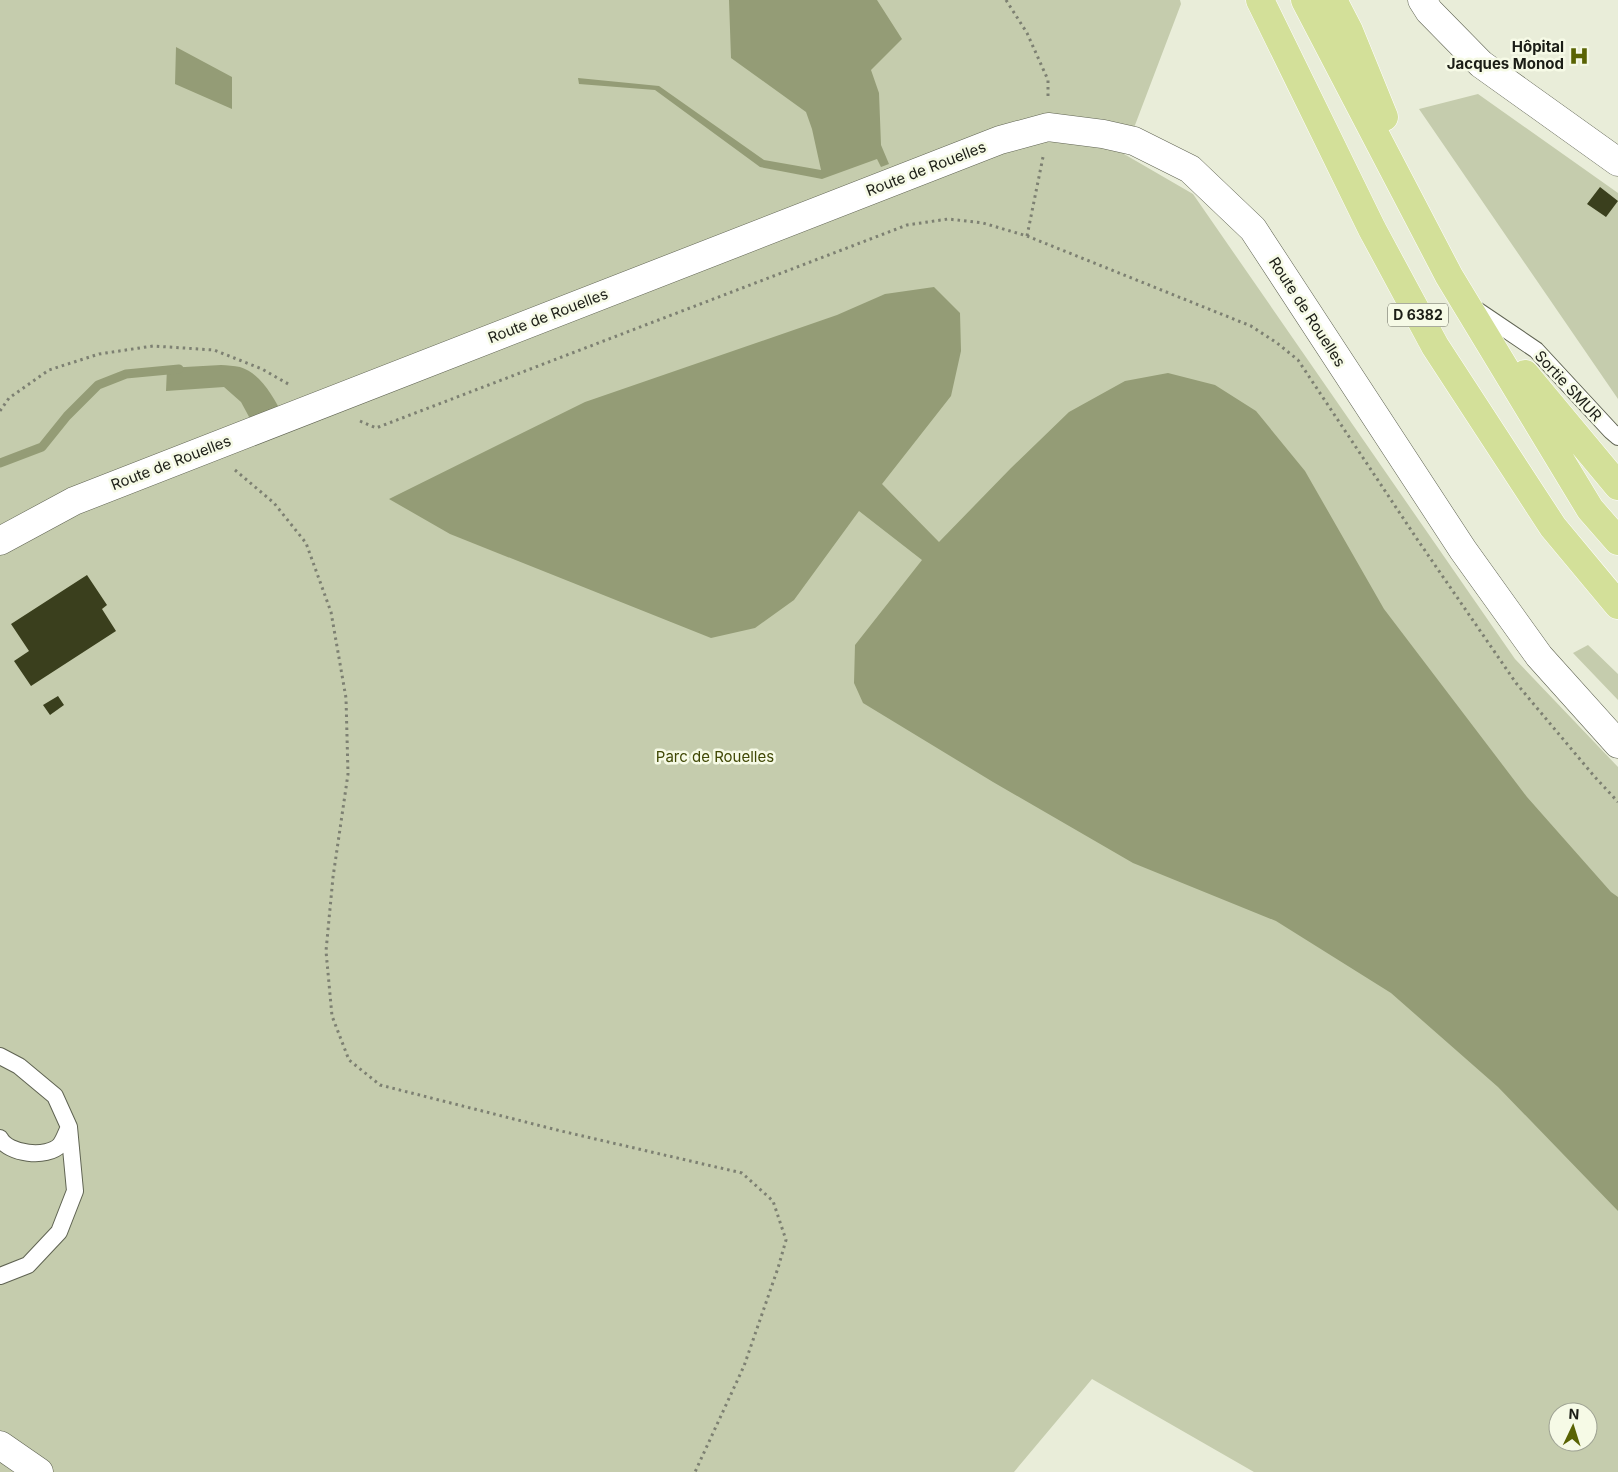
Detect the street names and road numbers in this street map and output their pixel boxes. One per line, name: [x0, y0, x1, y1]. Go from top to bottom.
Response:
street label: Route de Rouelles: [863, 137, 989, 200]
street label: Route de Rouelles: [1265, 253, 1350, 370]
street label: Route de Rouelles: [485, 284, 611, 347]
road number: D 6382: [1388, 304, 1448, 326]
street label: Sortie SMUR: [1531, 346, 1606, 425]
street label: Route de Rouelles: [108, 431, 234, 494]

